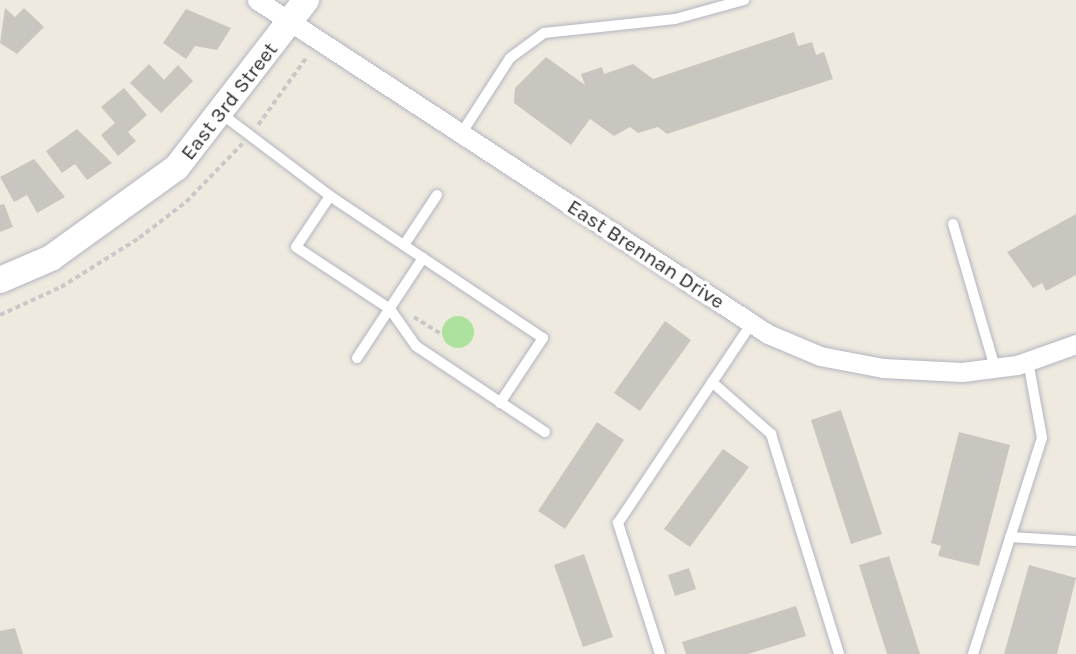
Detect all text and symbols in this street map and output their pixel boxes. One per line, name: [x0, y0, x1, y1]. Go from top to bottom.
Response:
street label: East 3rd Street: [175, 37, 283, 165]
street label: East Brennan Drive: [563, 194, 729, 314]

